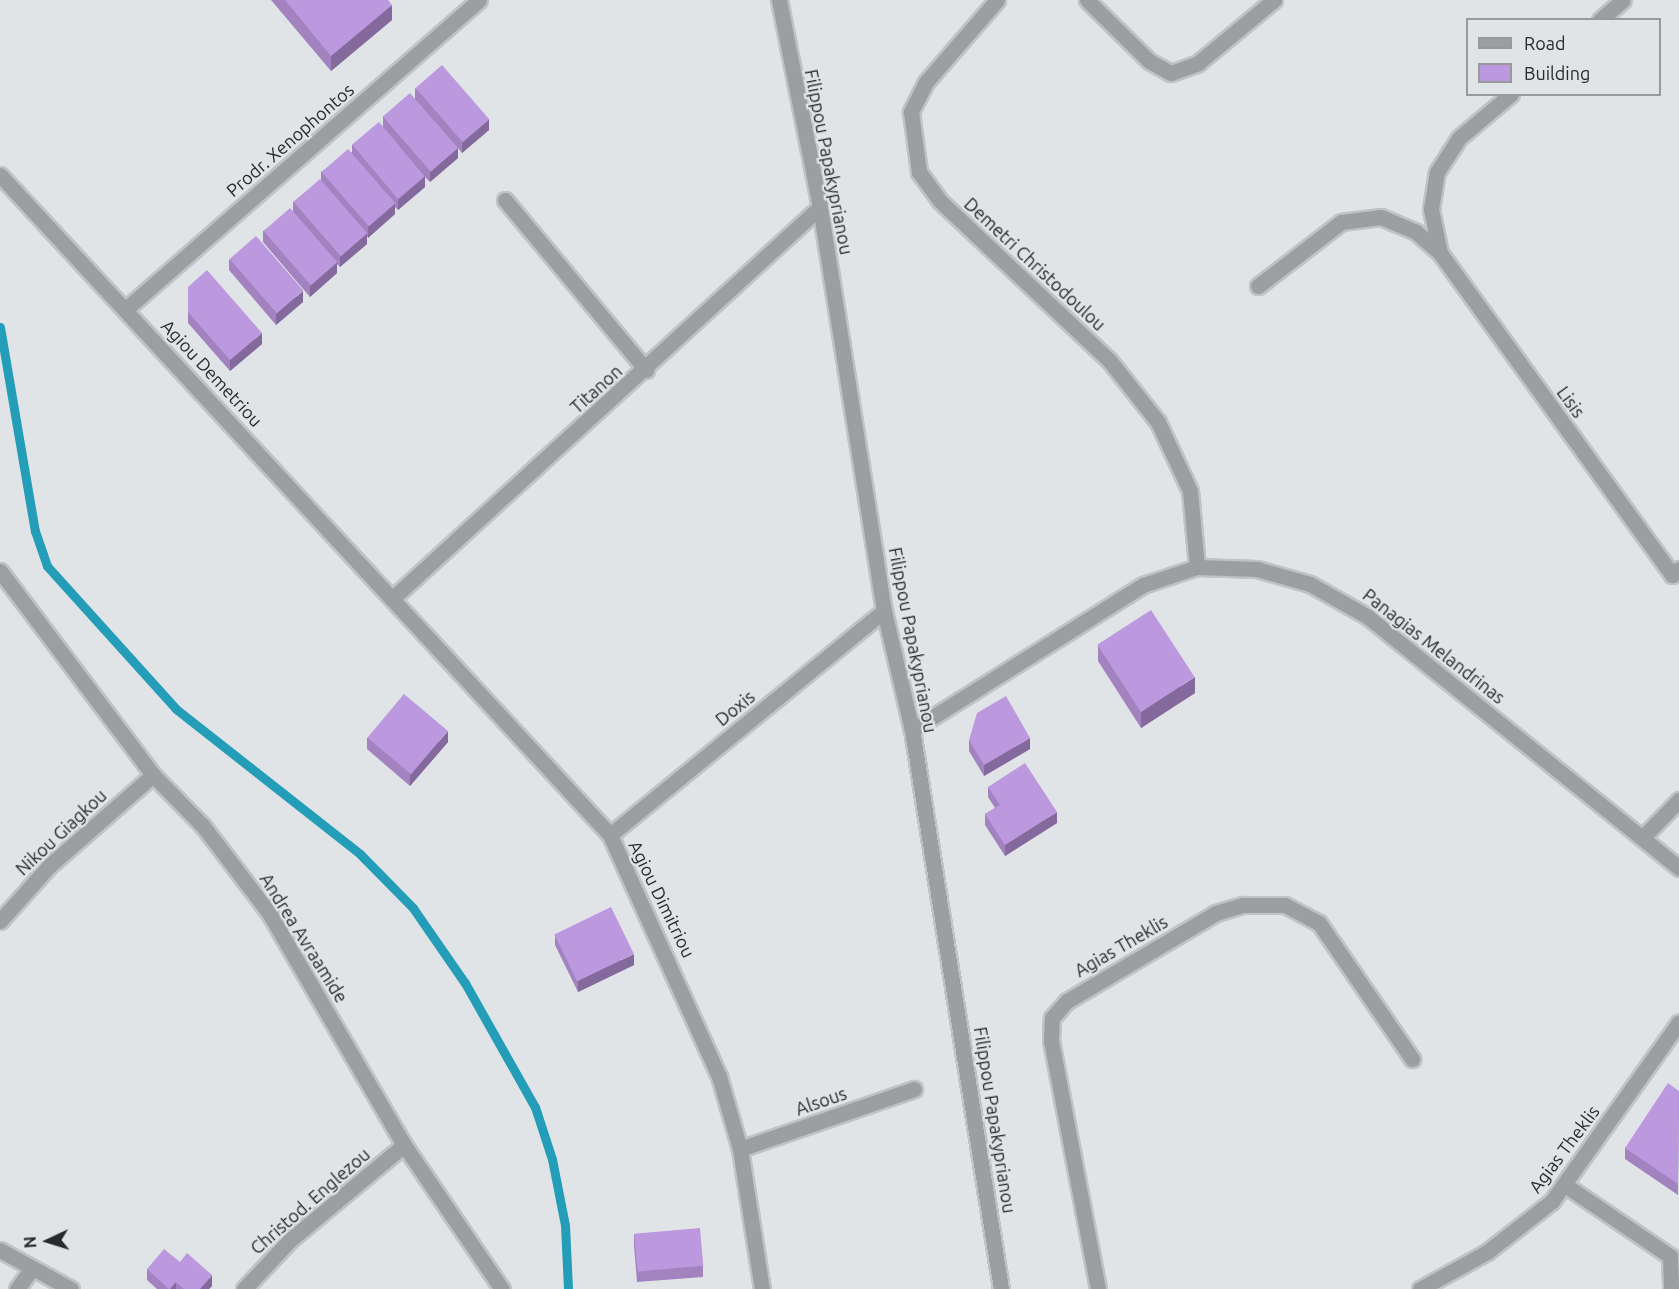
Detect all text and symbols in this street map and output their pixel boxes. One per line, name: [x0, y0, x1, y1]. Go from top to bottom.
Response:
legend: [1466, 18, 1661, 96]
text: Road: [1524, 33, 1566, 53]
text: Building: [1524, 63, 1590, 83]
street label: Filippou Papakyprianou: [800, 67, 858, 257]
street label: Prodr. Xenophontos: [222, 79, 358, 201]
street label: Demetri Christodoulou: [960, 193, 1110, 335]
street label: Agiou Demetriou: [157, 315, 267, 431]
street label: Titanon: [566, 360, 626, 418]
street label: Lisis: [1552, 382, 1590, 422]
street label: Filippou Papakyprianou: [884, 545, 942, 735]
street label: Panagias Melandrinas: [1359, 584, 1509, 708]
street label: Doxis: [711, 686, 759, 730]
street label: Nikou Giagkou: [11, 784, 111, 880]
street label: Agiou Dimitriou: [624, 837, 700, 961]
street label: Andrea Avraamide: [255, 869, 353, 1007]
street label: Agias Theklis: [1071, 911, 1171, 981]
street label: Filippou Papakyprianou: [970, 1025, 1020, 1215]
street label: Alsous: [792, 1082, 850, 1120]
street label: Agias Theklis: [1524, 1101, 1604, 1197]
street label: Christod. Englezou: [246, 1143, 374, 1259]
north arrow: [18, 1211, 78, 1271]
text: N: [21, 1236, 39, 1249]

